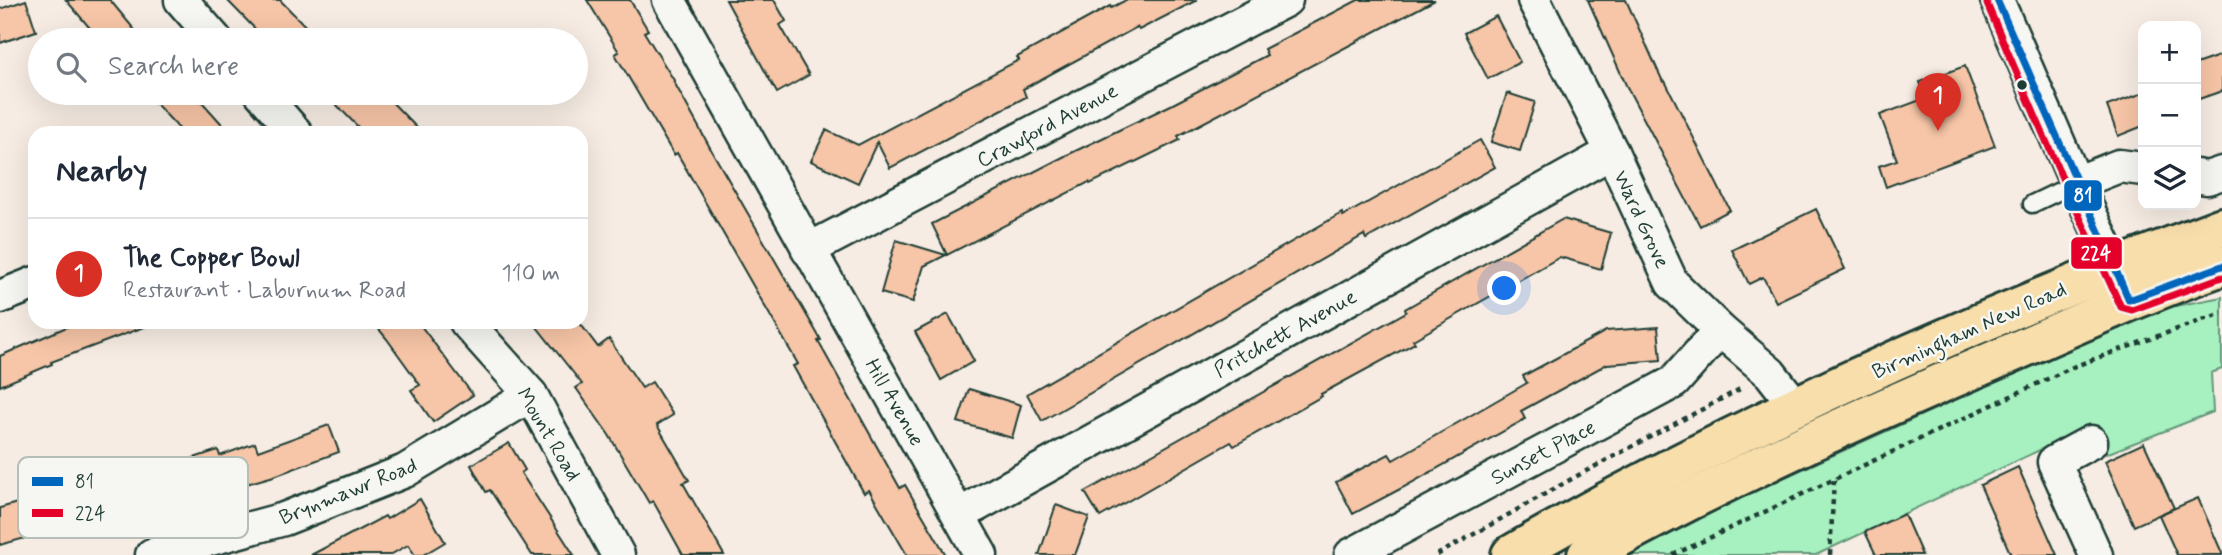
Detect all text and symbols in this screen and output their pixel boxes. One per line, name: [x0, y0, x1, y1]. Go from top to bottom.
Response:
map controls: [2138, 21, 2201, 210]
button: +: [2138, 21, 2201, 84]
search box: [28, 28, 588, 105]
icon: search: [52, 48, 90, 86]
text: Search here: [108, 50, 239, 84]
pin: 1: [1915, 73, 1961, 131]
street label: Crawford Avenue: [972, 77, 1124, 177]
unlabelled marker: [2015, 78, 2029, 92]
button: −: [2138, 84, 2201, 147]
button: layers: [2138, 147, 2201, 210]
text: Nearby: [56, 152, 147, 191]
street label: Ward Grove: [1606, 166, 1676, 273]
line badge: 81: [2063, 179, 2103, 212]
text: 81: [2074, 184, 2092, 209]
line badge: 224: [2070, 236, 2123, 270]
text: The Copper Bowl: [123, 242, 300, 276]
text: 224: [2081, 242, 2112, 267]
text: 1: [74, 259, 84, 289]
text: 110 m: [501, 259, 560, 289]
your location: [1487, 271, 1521, 305]
street label: Birmingham New Road: [1868, 275, 2072, 388]
text: Restaurant · Laburnum Road: [123, 276, 406, 306]
street label: Pritchett Avenue: [1209, 283, 1362, 385]
street label: Hill Avenue: [858, 354, 930, 451]
street label: Mount Road: [509, 383, 587, 486]
street label: Sunset Place: [1486, 414, 1601, 492]
street label: Brynmawr Road: [275, 452, 421, 532]
legend: [18, 457, 248, 538]
text: 81: [75, 470, 94, 495]
text: 224: [75, 502, 106, 527]

